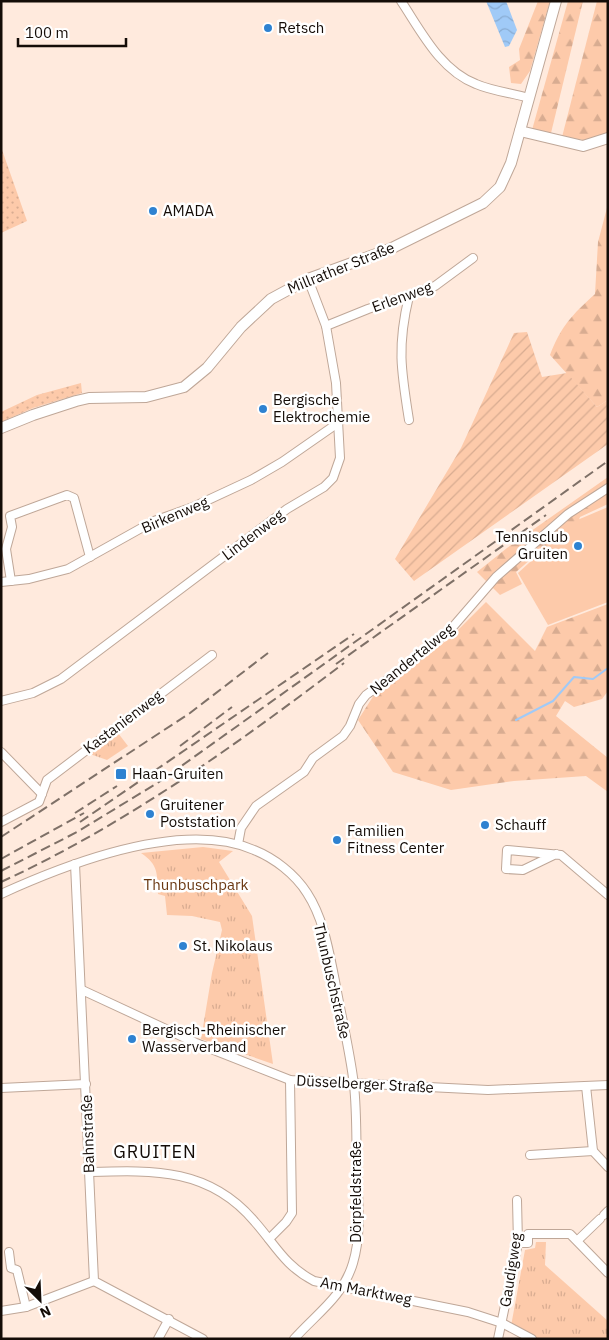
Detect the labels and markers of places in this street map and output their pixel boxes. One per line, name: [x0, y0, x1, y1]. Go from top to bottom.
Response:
place label: Retsch: [278, 18, 324, 37]
marker: Retsch: [262, 22, 274, 34]
place label: AMADA: [163, 201, 214, 220]
marker: AMADA: [147, 205, 159, 217]
place label: Bergische Elektrochemie: [273, 390, 370, 426]
marker: Bergische Elektrochemie: [257, 403, 269, 415]
place label: Tennisclub Gruiten: [495, 527, 568, 563]
marker: Tennisclub Gruiten: [572, 540, 584, 552]
place label: Haan-Gruiten: [132, 764, 224, 783]
marker: Haan-Gruiten: [114, 767, 128, 781]
place label: Gruitener Poststation: [160, 795, 236, 831]
marker: Gruitener Poststation: [144, 808, 156, 820]
place label: Schauff: [495, 815, 546, 834]
marker: Schauff: [479, 819, 491, 831]
place label: Familien Fitness Center: [347, 821, 445, 857]
marker: Familien Fitness Center: [331, 834, 343, 846]
place label: St. Nikolaus: [193, 936, 273, 955]
marker: St. Nikolaus: [177, 940, 189, 952]
place label: Bergisch-Rheinischer Wasserverband: [142, 1020, 286, 1056]
marker: Bergisch-Rheinischer Wasserverband: [126, 1033, 138, 1045]

